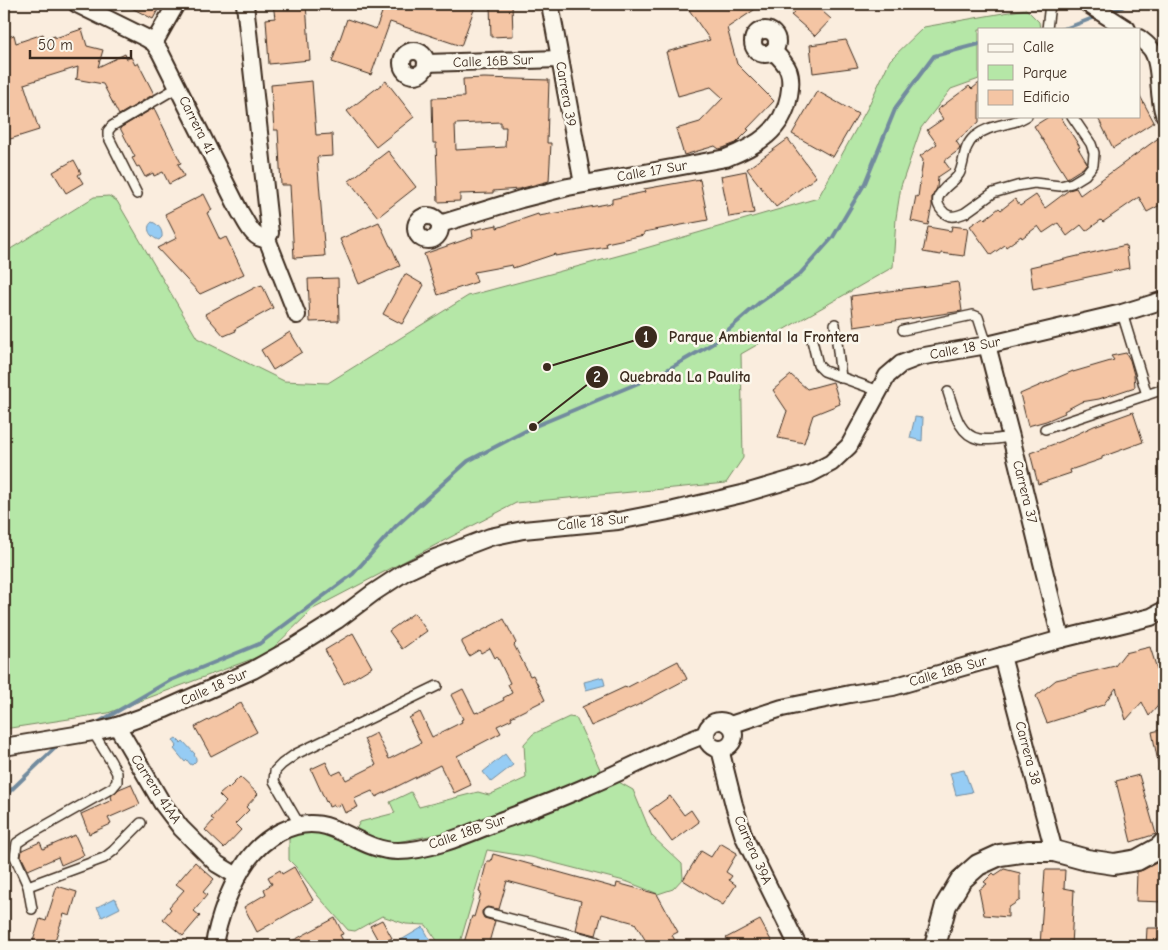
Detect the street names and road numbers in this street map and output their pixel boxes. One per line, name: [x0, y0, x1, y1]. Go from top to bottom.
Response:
street label: Calle 16B Sur: [452, 51, 534, 71]
street label: Carrera 39: [552, 60, 580, 128]
street label: Carrera 41: [175, 93, 219, 157]
street label: Calle 17 Sur: [616, 156, 689, 186]
street label: Calle 18 Sur: [928, 333, 1002, 363]
street label: Carrera 37: [1009, 459, 1041, 526]
street label: Calle 18 Sur: [557, 510, 630, 534]
street label: Calle 18B Sur: [907, 652, 989, 690]
street label: Calle 18 Sur: [178, 665, 251, 709]
street label: Carrera 38: [1011, 719, 1045, 787]
street label: Carrera 41AA: [127, 751, 185, 827]
street label: Calle 18B Sur: [426, 811, 508, 853]
street label: Carrera 39A: [730, 813, 776, 887]

